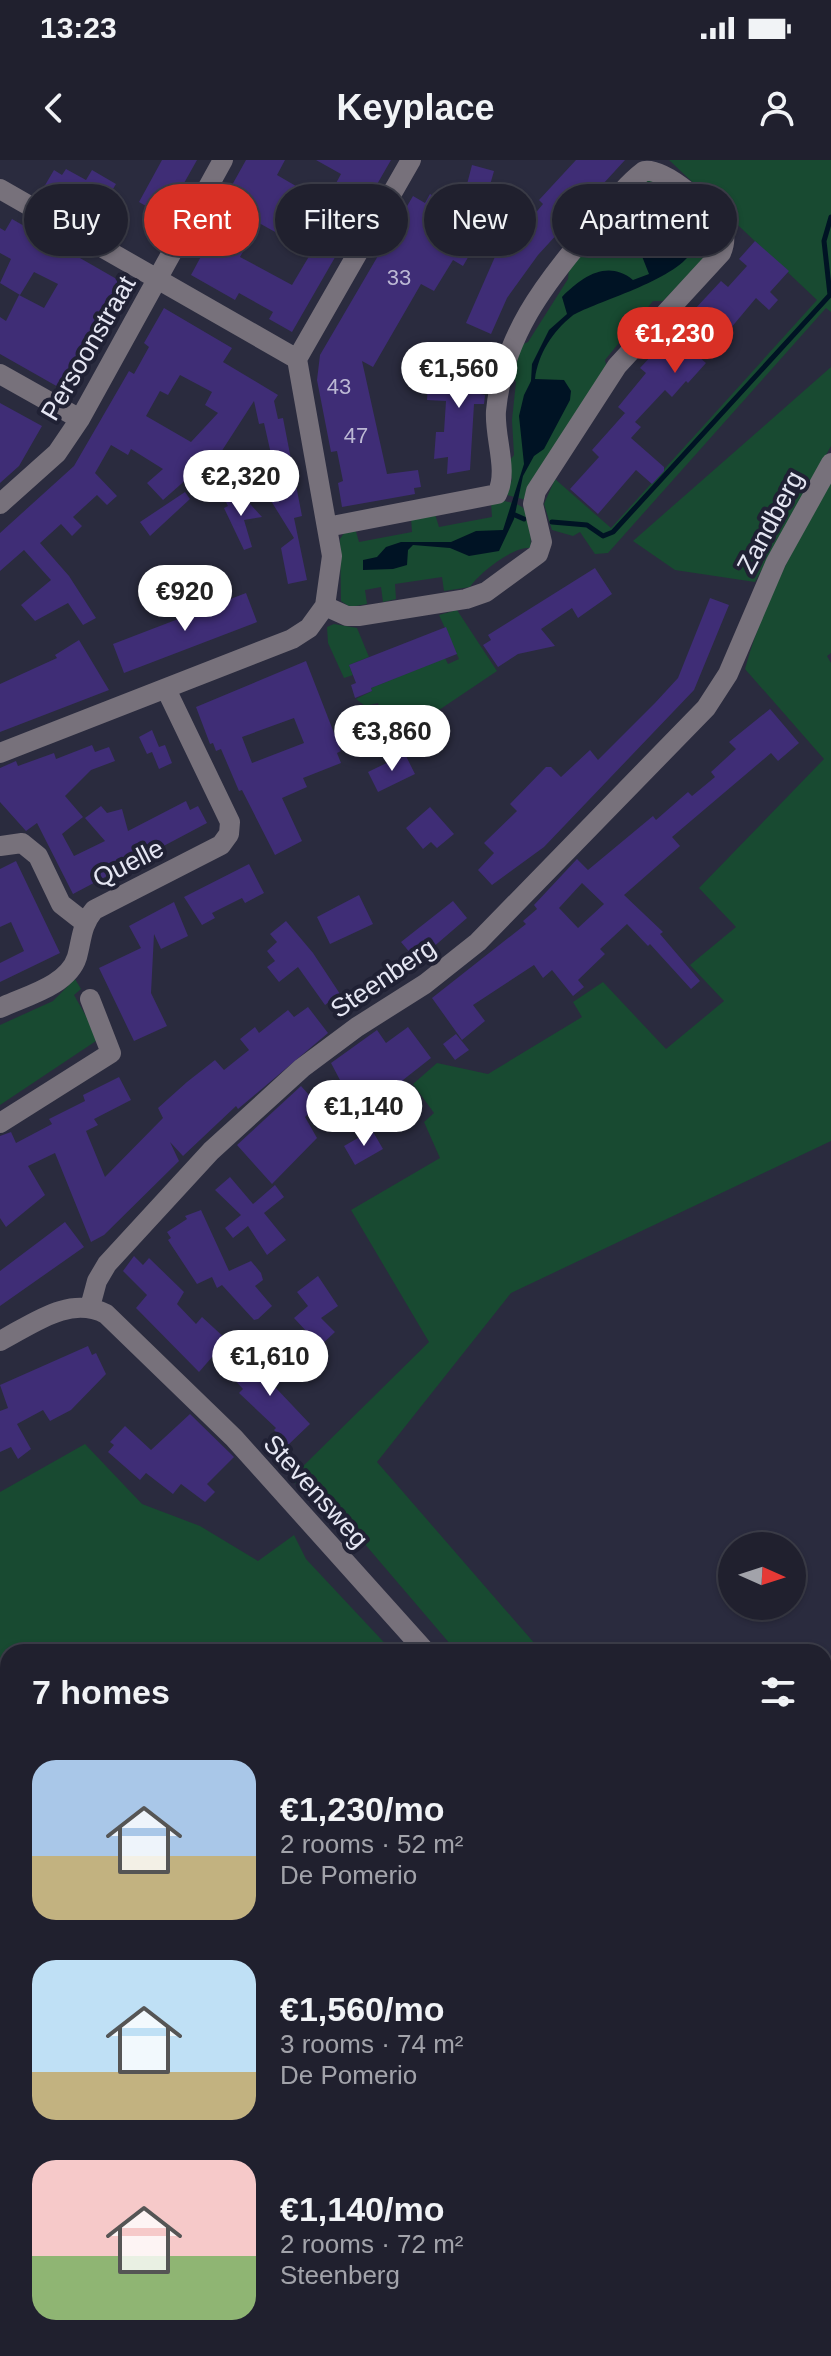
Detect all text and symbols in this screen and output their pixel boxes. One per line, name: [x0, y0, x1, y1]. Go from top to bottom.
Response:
text: 13:23: [40, 11, 117, 44]
icon: back: [32, 86, 76, 130]
icon: person: [755, 86, 799, 130]
text: Keyplace: [336, 87, 495, 128]
chip: Buy: [24, 184, 128, 256]
chip: Rent: [144, 184, 259, 256]
chip: Filters: [275, 184, 408, 256]
chip: New: [424, 184, 536, 256]
chip: Apartment: [552, 184, 737, 256]
house number: 33: [387, 265, 411, 290]
street label: Persoonstraat: [35, 270, 142, 426]
pin: €1,230: [610, 307, 740, 375]
text: €1,230: [635, 318, 715, 348]
pin: €1,560: [394, 342, 524, 410]
text: €1,560: [419, 353, 499, 383]
house number: 43: [327, 374, 351, 399]
house number: 47: [344, 423, 368, 448]
pin: €2,320: [176, 450, 306, 518]
text: €2,320: [201, 461, 281, 491]
street label: Zandberg: [731, 466, 809, 578]
pin: €920: [138, 565, 232, 633]
text: €920: [156, 576, 214, 606]
pin: €3,860: [327, 705, 457, 773]
text: €3,860: [352, 716, 432, 746]
street label: Quelle: [88, 833, 168, 893]
street label: Steenberg: [325, 932, 441, 1024]
pin: €1,140: [299, 1080, 429, 1148]
text: €1,140: [324, 1091, 404, 1121]
pin: €1,610: [205, 1330, 335, 1398]
text: €1,610: [230, 1341, 310, 1371]
street label: Stevensweg: [257, 1428, 375, 1554]
north arrow: [718, 1532, 806, 1620]
map controls: [718, 1532, 806, 1620]
icon: filters: [756, 1670, 800, 1714]
text: 7 homes: [32, 1673, 170, 1711]
text: €1,230/mo: [280, 1790, 444, 1828]
icon: home: [96, 1792, 192, 1888]
text: 2 rooms · 52 m²: [280, 1829, 464, 1859]
text: De Pomerio: [280, 1860, 417, 1890]
text: €1,560/mo: [280, 1990, 444, 2028]
icon: home: [96, 1992, 192, 2088]
text: 3 rooms · 74 m²: [280, 2029, 464, 2059]
text: De Pomerio: [280, 2060, 417, 2090]
text: €1,140/mo: [280, 2190, 444, 2228]
icon: home: [96, 2192, 192, 2288]
text: 2 rooms · 72 m²: [280, 2229, 464, 2259]
text: Steenberg: [280, 2260, 400, 2290]

